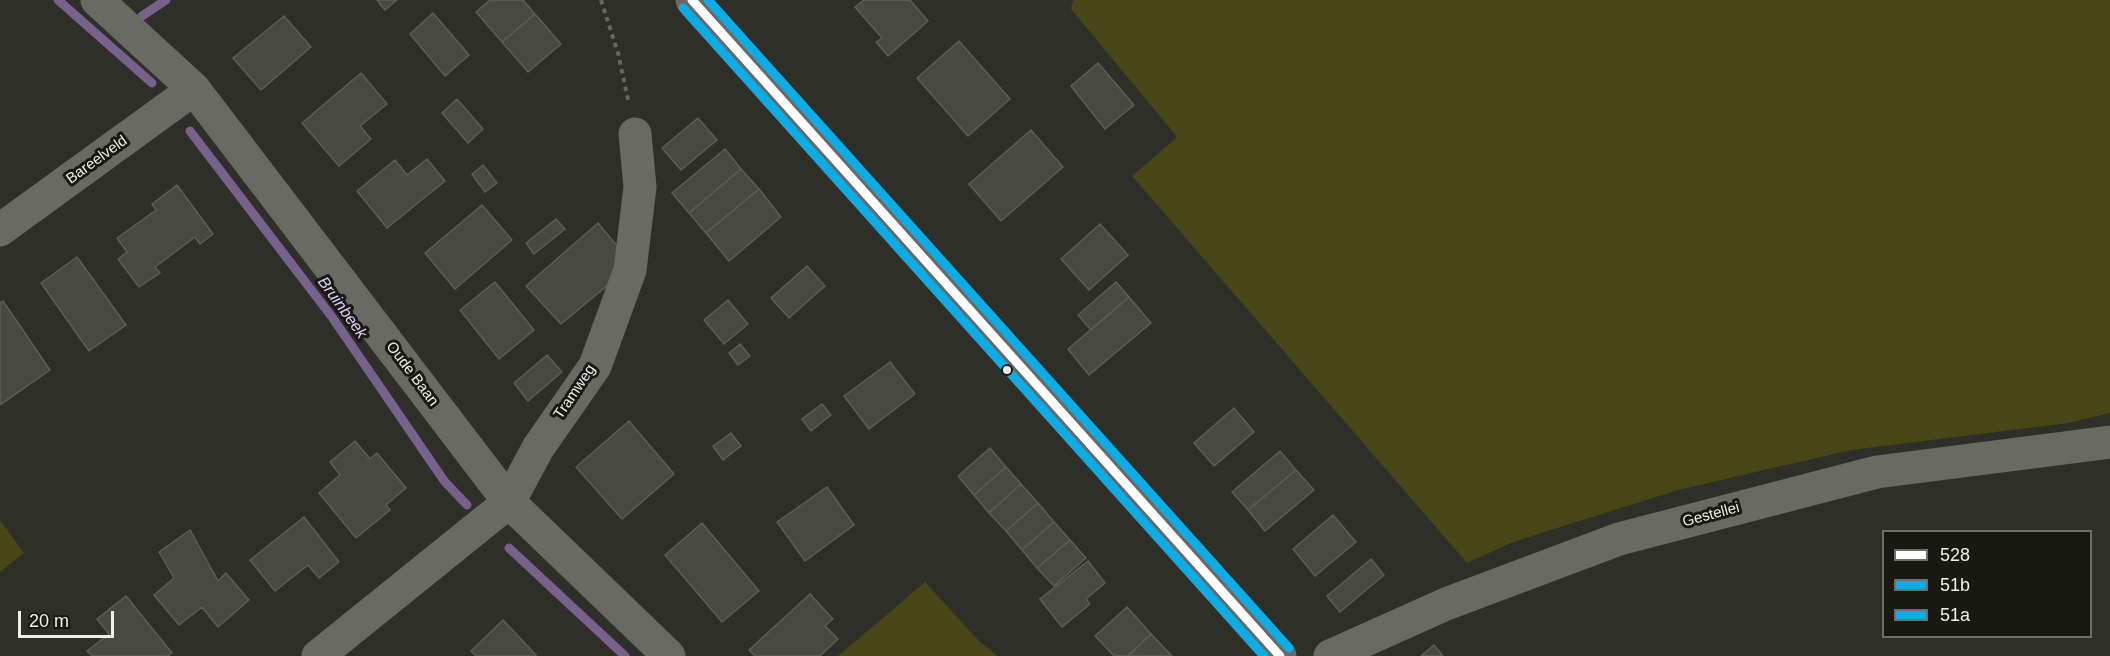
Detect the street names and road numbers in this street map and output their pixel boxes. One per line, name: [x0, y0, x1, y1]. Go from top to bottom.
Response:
street label: Bareelveld: [63, 132, 131, 188]
street label: Oude Baan: [382, 338, 442, 410]
street label: Tramweg: [550, 361, 600, 423]
street label: Gestellei: [1680, 499, 1742, 531]

